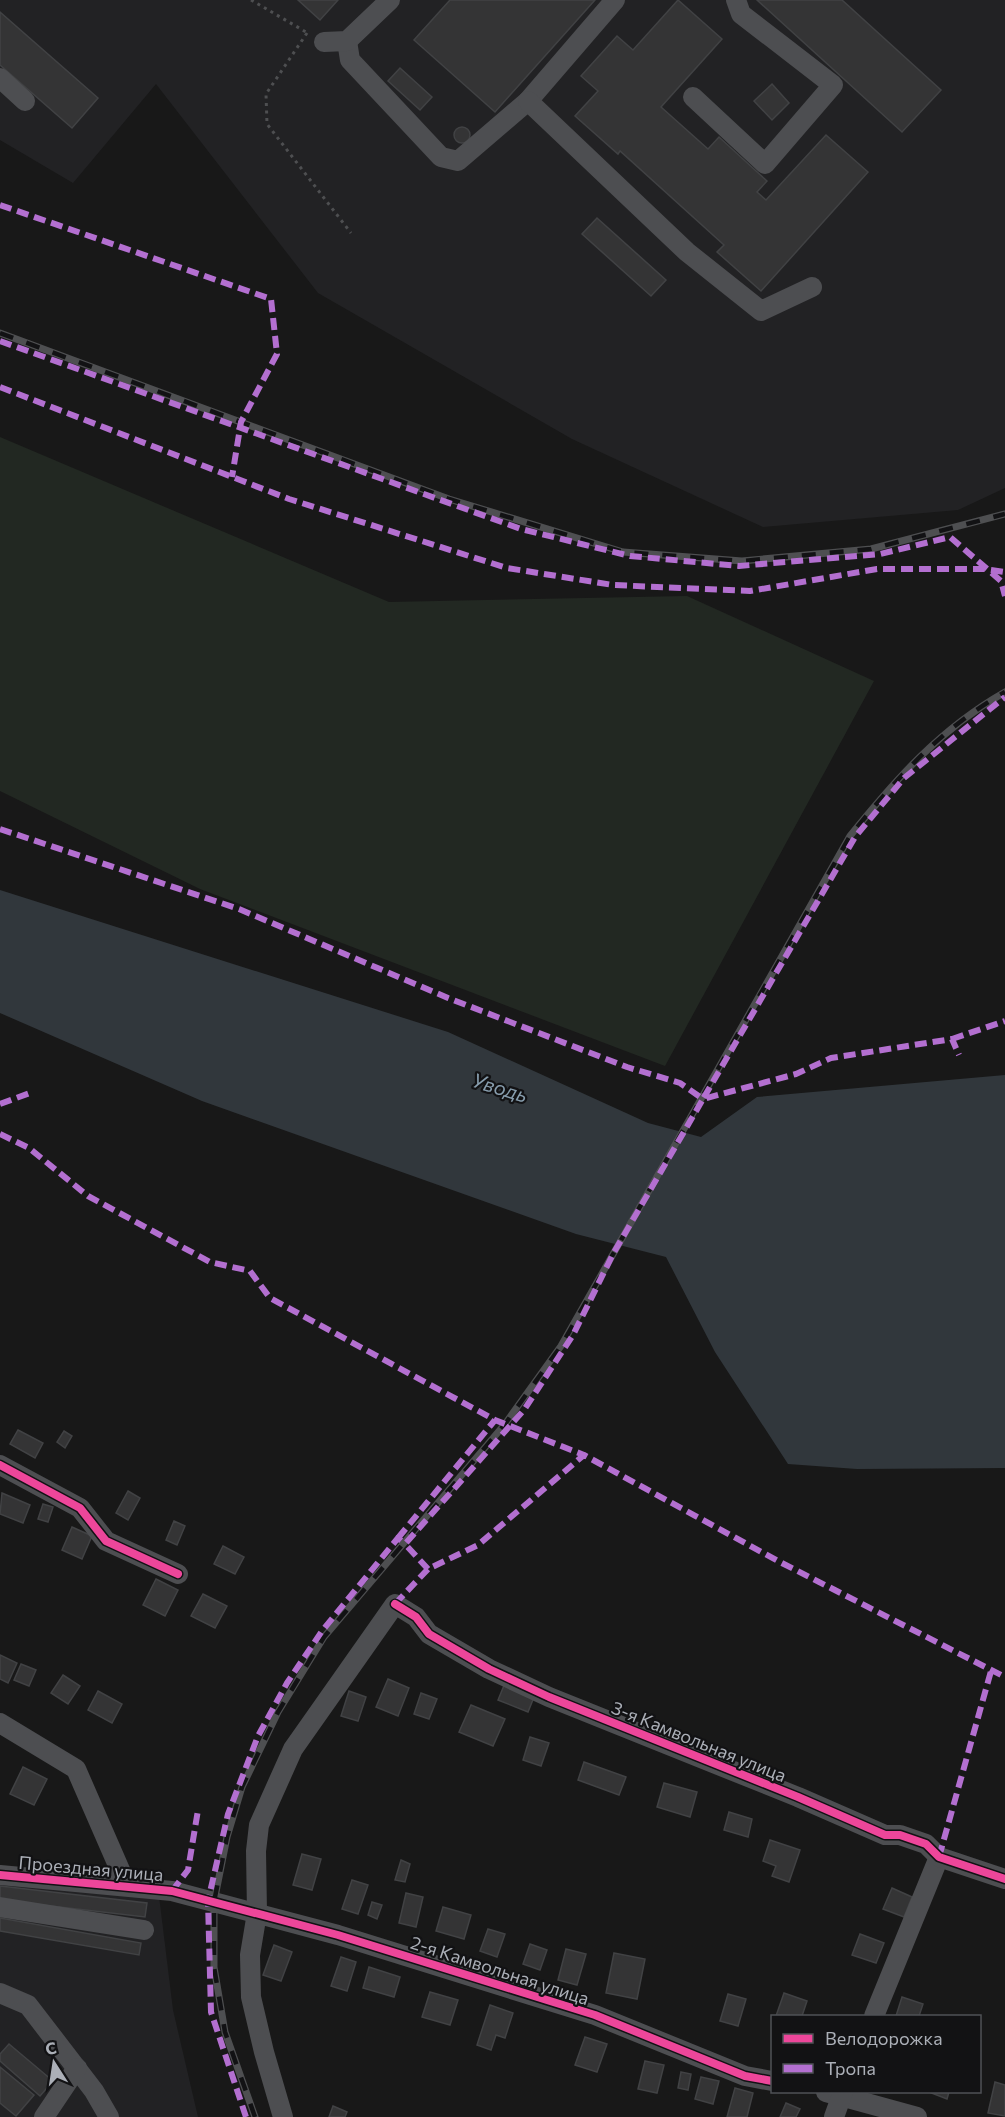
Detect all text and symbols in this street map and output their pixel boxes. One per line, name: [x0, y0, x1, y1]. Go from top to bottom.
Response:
water label: Уводь: [469, 1067, 531, 1107]
street label: 3-я Камвольная улица: [608, 1696, 790, 1786]
street label: Проездная улица: [18, 1851, 164, 1885]
street label: 2-я Камвольная улица: [408, 1931, 592, 2009]
legend: [771, 2015, 981, 2093]
text: Велодорожка: [825, 2027, 943, 2049]
north arrow: [24, 2033, 84, 2093]
text: С: [43, 2037, 58, 2058]
text: Тропа: [825, 2057, 876, 2079]

